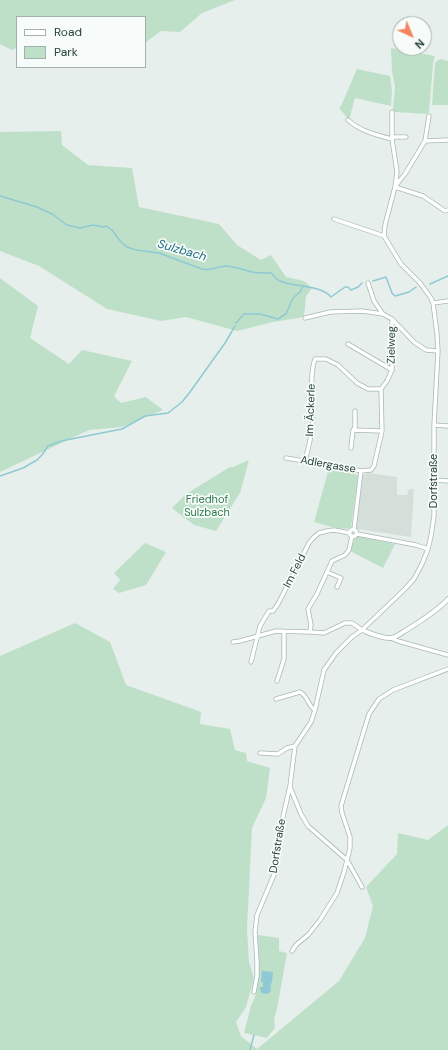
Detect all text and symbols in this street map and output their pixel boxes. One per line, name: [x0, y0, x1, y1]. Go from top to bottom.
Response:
legend: [16, 16, 146, 68]
north arrow: [392, 16, 432, 56]
text: Road: [54, 24, 82, 40]
text: N: [412, 36, 427, 52]
text: Park: [54, 44, 78, 60]
water label: Sulzbach: [156, 237, 208, 265]
street label: Zielweg: [385, 326, 399, 364]
street label: Im Äckerle: [303, 383, 319, 437]
street label: Adlergasse: [299, 454, 357, 476]
street label: Dorfstraße: [427, 454, 441, 508]
park label: Friedhof Sulzbach: [184, 493, 230, 519]
street label: Im Feld: [281, 552, 309, 590]
street label: Dorfstraße: [267, 818, 289, 874]

